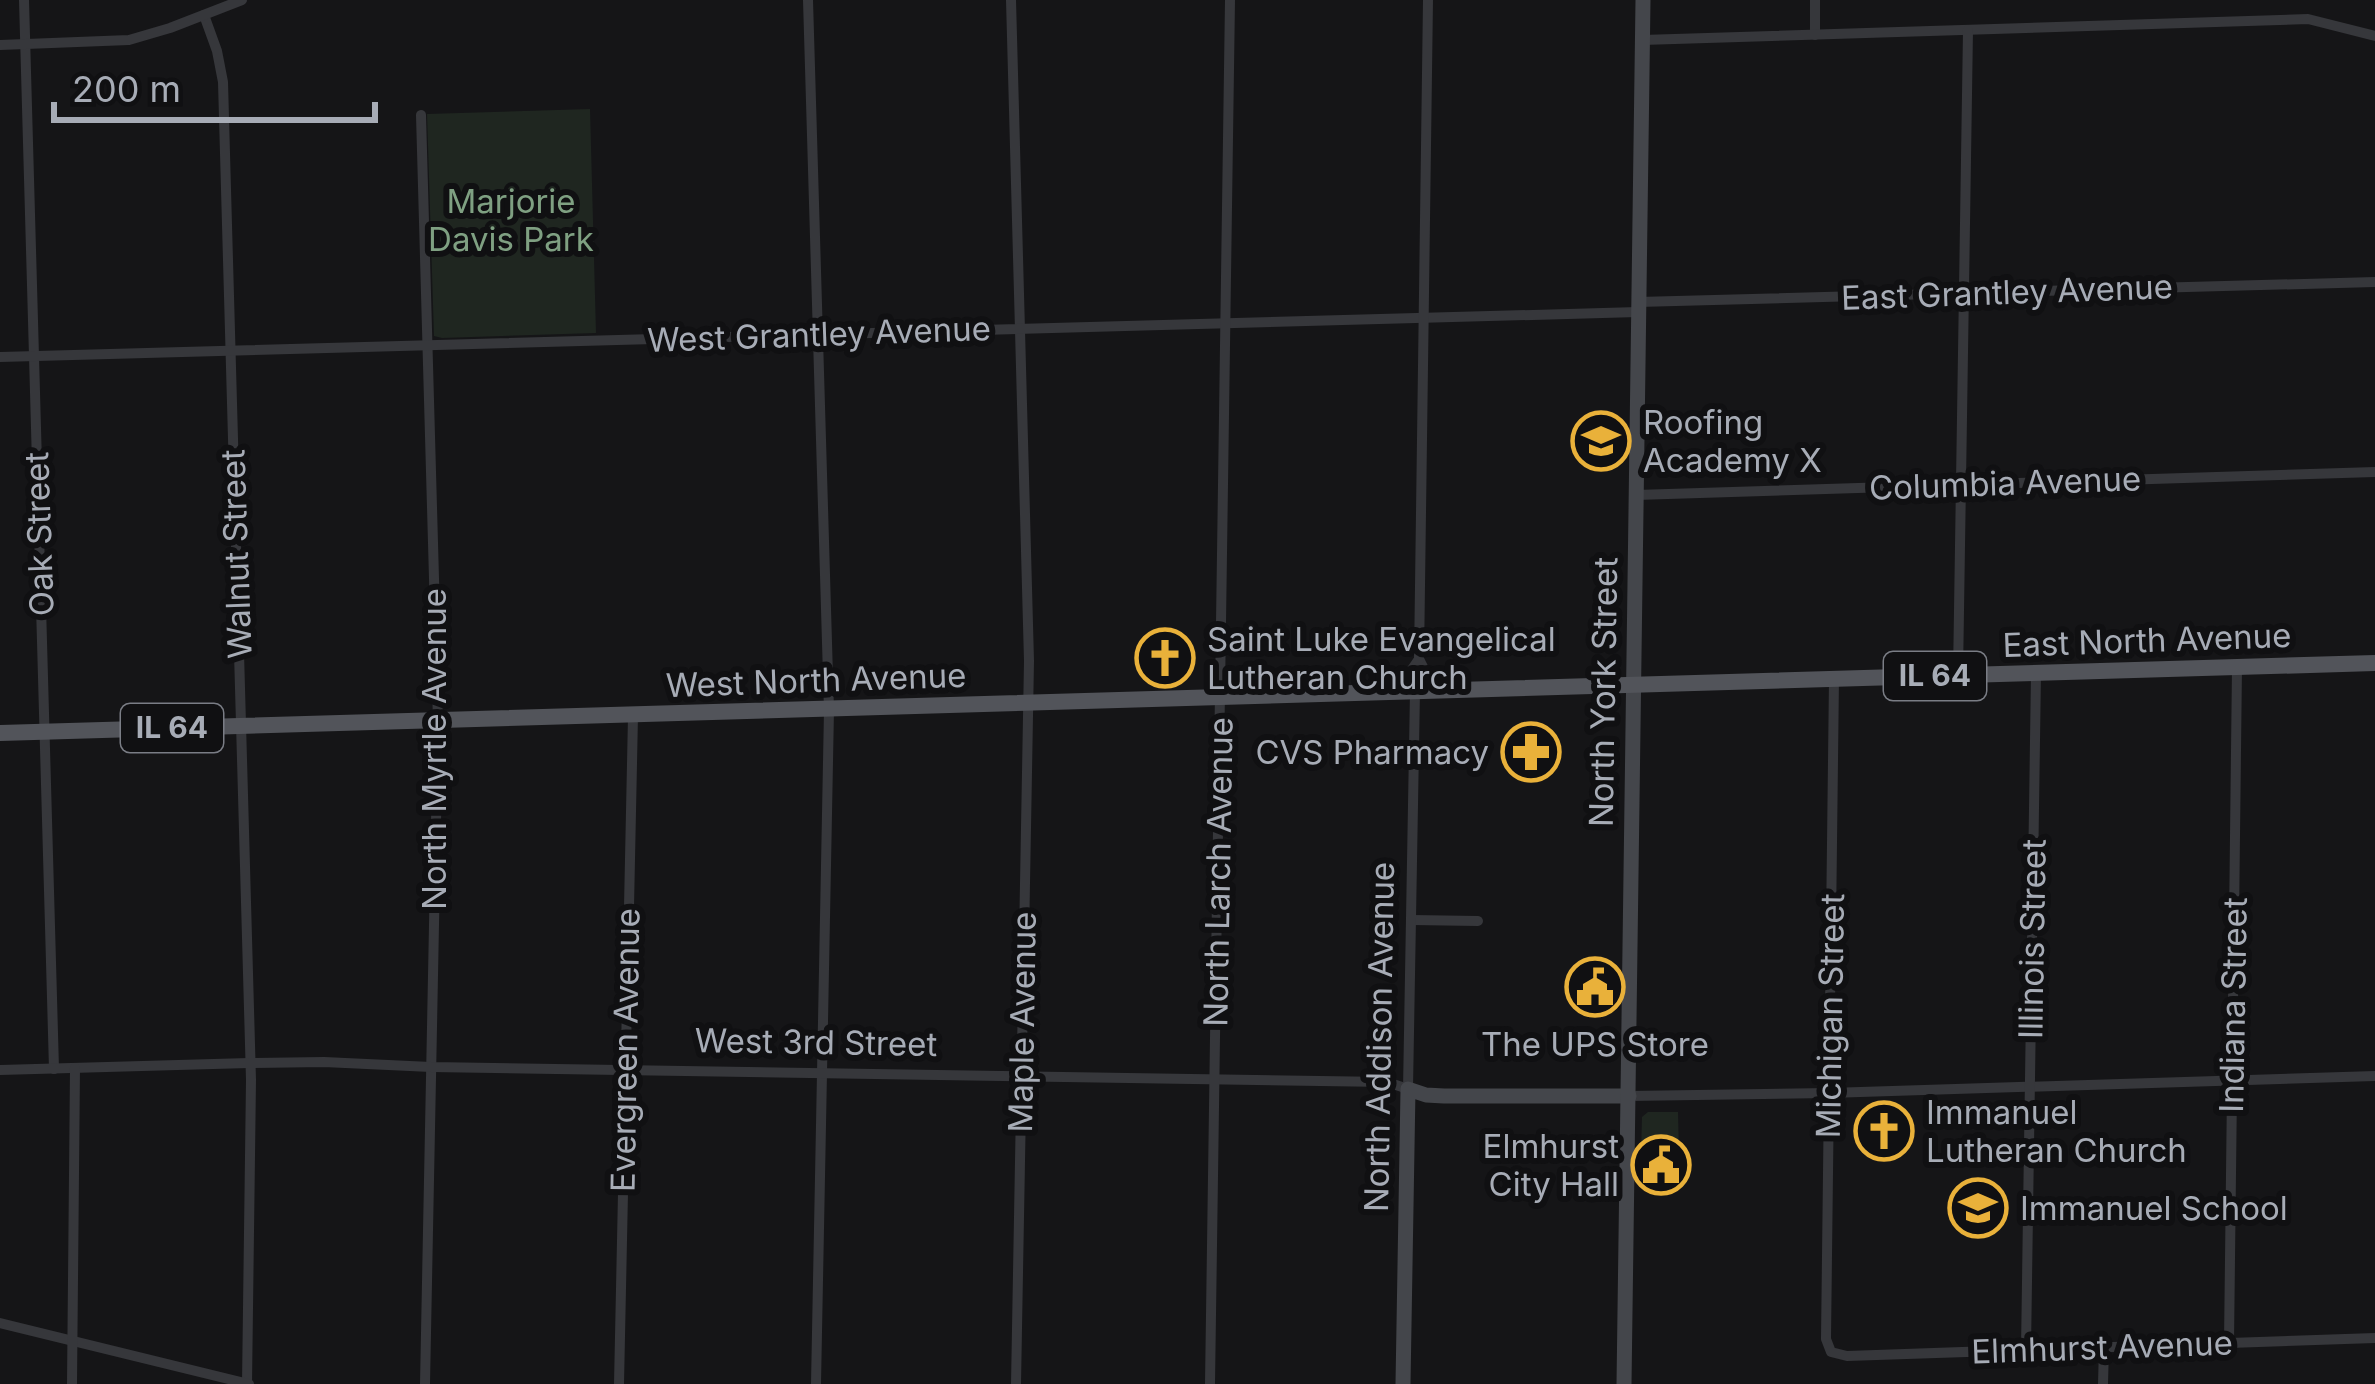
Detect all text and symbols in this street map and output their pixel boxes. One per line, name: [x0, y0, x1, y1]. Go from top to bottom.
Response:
scale bar: [54, 48, 375, 122]
text: 200 m: [72, 67, 181, 111]
park label: Marjorie Davis Park: [428, 181, 594, 259]
street label: East Grantley Avenue: [1840, 266, 2174, 318]
street label: West Grantley Avenue: [647, 308, 991, 360]
place label: Roofing Academy X: [1643, 402, 1822, 480]
school or university icon: Roofing Academy X: [1570, 410, 1632, 472]
street label: Walnut Street: [212, 448, 260, 659]
street label: Oak Street: [16, 451, 62, 617]
street label: Columbia Avenue: [1868, 458, 2142, 508]
street label: North York Street: [1581, 556, 1625, 827]
street label: North Myrtle Avenue: [414, 588, 454, 910]
street label: East North Avenue: [2002, 615, 2292, 665]
place label: Saint Luke Evangelical Lutheran Church: [1207, 619, 1556, 697]
church icon: Saint Luke Evangelical Lutheran Church: [1134, 627, 1196, 689]
road number: IL 64: [1884, 652, 1986, 700]
street label: West North Avenue: [665, 655, 967, 705]
road number: IL 64: [121, 704, 223, 752]
street label: North Larch Avenue: [1195, 717, 1241, 1027]
pharmacy icon: CVS Pharmacy: [1500, 721, 1562, 783]
place label: CVS Pharmacy: [1255, 732, 1489, 772]
street label: Illinois Street: [2010, 838, 2054, 1039]
street label: North Addison Avenue: [1356, 862, 1402, 1212]
street label: Michigan Street: [1808, 893, 1852, 1139]
street label: Indiana Street: [2211, 897, 2255, 1113]
street label: Evergreen Avenue: [603, 908, 647, 1192]
street label: Maple Avenue: [1000, 911, 1044, 1133]
public building icon: The UPS Store: [1564, 956, 1626, 1018]
street label: West 3rd Street: [694, 1020, 938, 1064]
place label: The UPS Store: [1481, 1024, 1709, 1064]
place label: Immanuel Lutheran Church: [1926, 1092, 2187, 1170]
church icon: Immanuel Lutheran Church: [1853, 1100, 1915, 1162]
place label: Elmhurst City Hall: [1483, 1126, 1619, 1204]
public building icon: Elmhurst City Hall: [1630, 1134, 1692, 1196]
school or university icon: Immanuel School: [1947, 1177, 2009, 1239]
place label: Immanuel School: [2020, 1188, 2288, 1228]
street label: Elmhurst Avenue: [1971, 1322, 2233, 1372]

